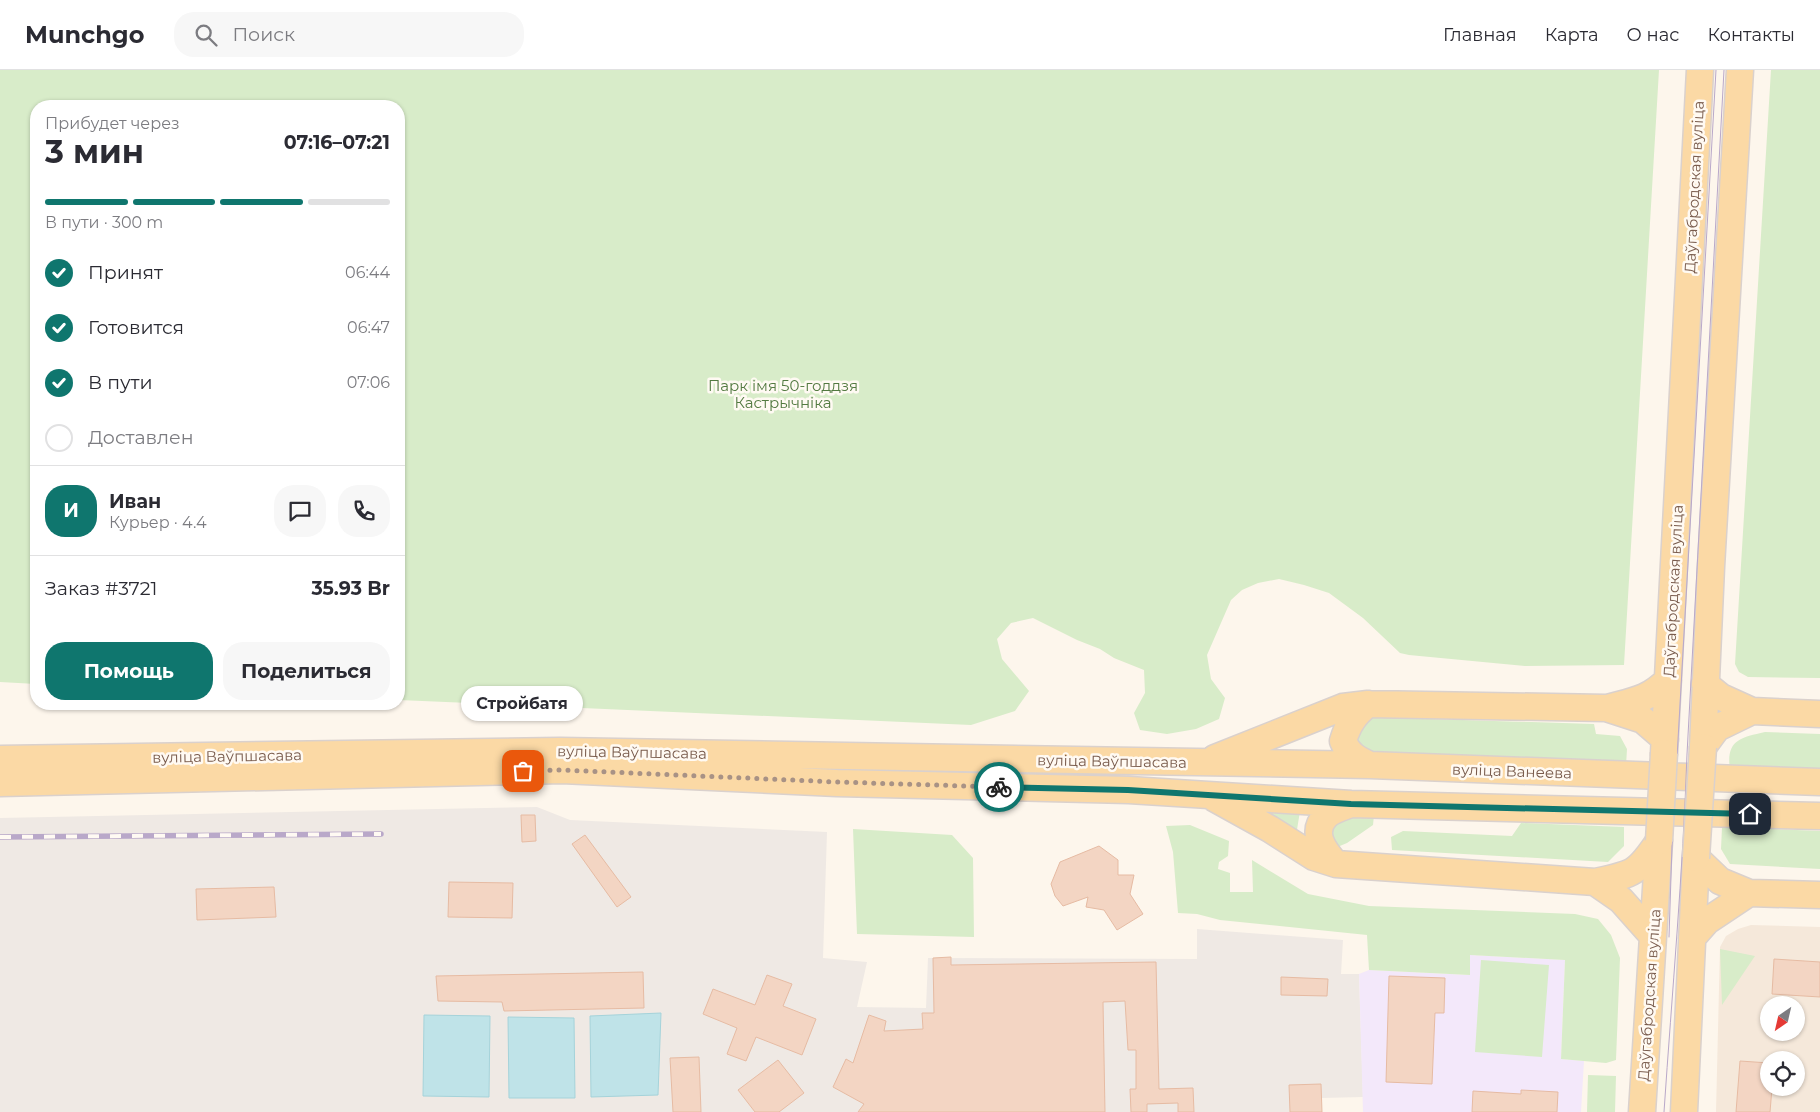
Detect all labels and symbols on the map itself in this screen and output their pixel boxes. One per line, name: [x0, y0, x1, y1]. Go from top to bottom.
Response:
street label: Даўгабродская вуліца: [1680, 100, 1708, 274]
park label: Парк імя 50-годдзя Кастрычніка: [708, 376, 858, 412]
street label: Даўгабродская вуліца: [1659, 504, 1687, 678]
callout: Стройбатя: [462, 686, 584, 721]
street label: вуліца Ваўпшасава: [557, 741, 707, 763]
street label: вуліца Ваўпшасава: [152, 745, 302, 767]
pin: [502, 750, 544, 792]
street label: вуліца Ваўпшасава: [1037, 750, 1187, 772]
street label: вуліца Ванеева: [1452, 759, 1572, 783]
courier: [974, 762, 1024, 812]
pin: [1729, 793, 1771, 835]
street label: Даўгабродская вуліца: [1633, 908, 1665, 1082]
north arrow: [1760, 996, 1805, 1041]

